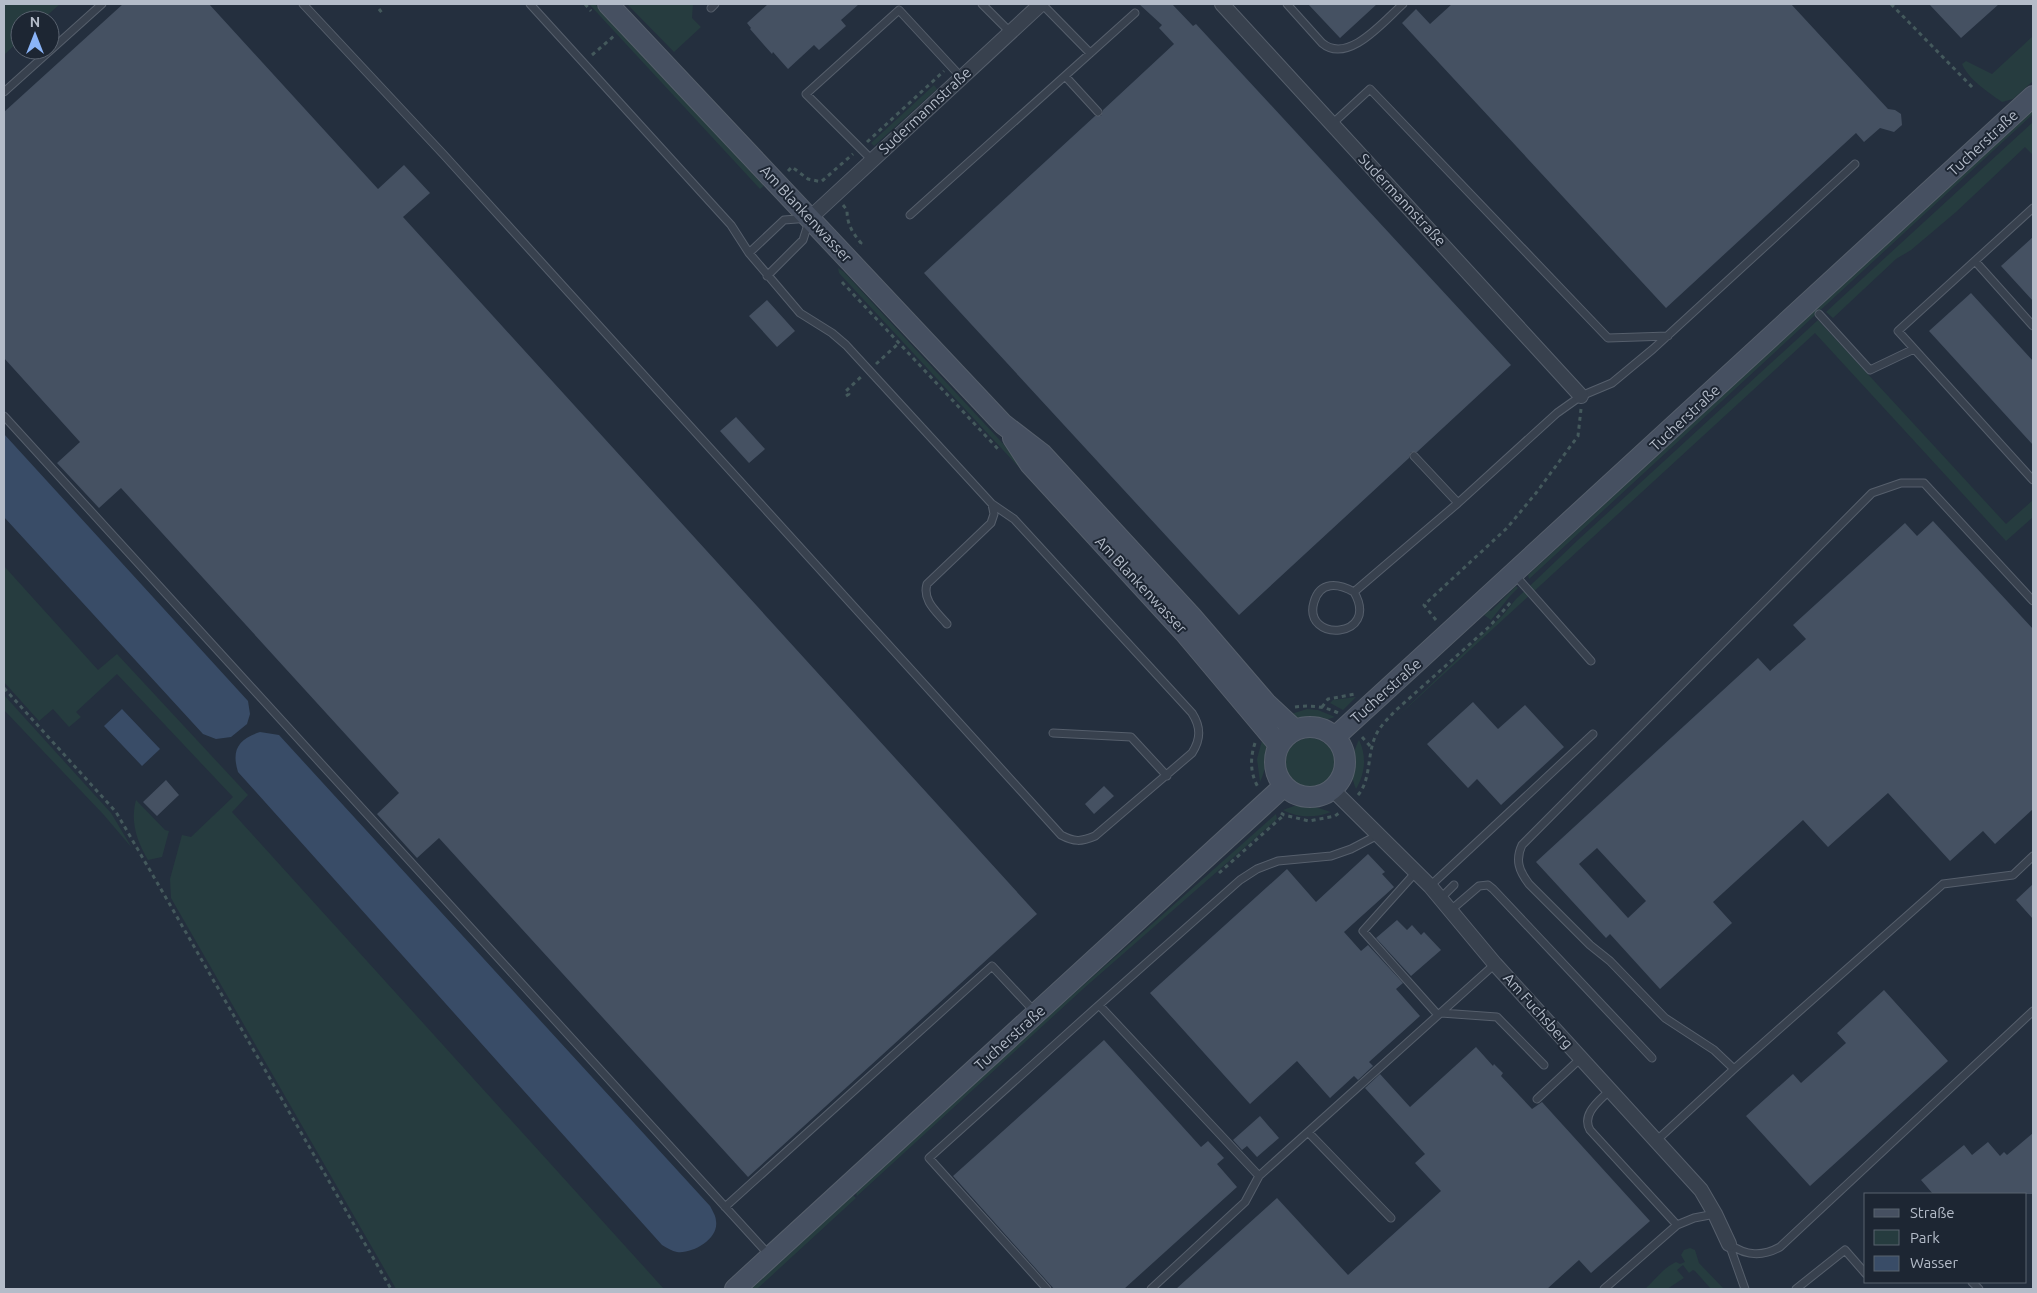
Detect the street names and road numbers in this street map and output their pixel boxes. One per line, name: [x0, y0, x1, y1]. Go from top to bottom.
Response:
street label: Sudermannstraße: [875, 63, 974, 158]
street label: Tucherstraße: [1944, 106, 2021, 179]
street label: Sudermannstraße: [1355, 150, 1450, 249]
street label: Am Blankenwasser: [757, 162, 856, 266]
street label: Tucherstraße: [1646, 381, 1723, 454]
street label: Am Blankenwasser: [1092, 533, 1191, 637]
street label: Tucherstraße: [1347, 654, 1424, 727]
street label: Am Fuchsberg: [1500, 969, 1577, 1052]
street label: Tucherstraße: [971, 1001, 1048, 1074]

